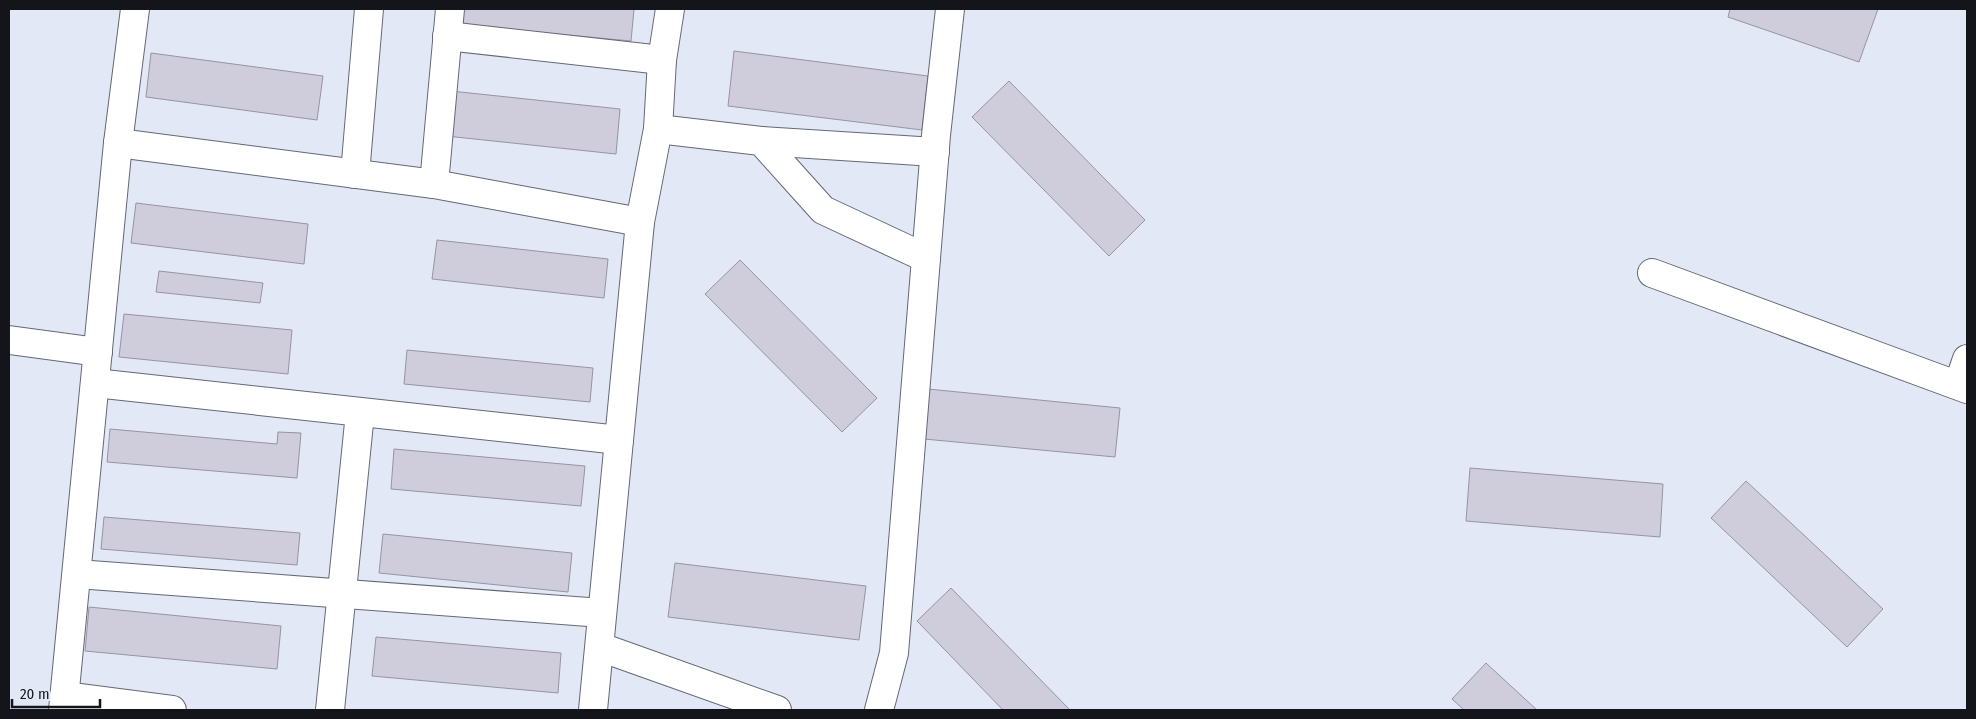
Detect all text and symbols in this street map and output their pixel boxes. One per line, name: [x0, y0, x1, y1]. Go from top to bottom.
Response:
scale bar: [12, 676, 100, 708]
text: 20 m: [20, 685, 50, 703]

